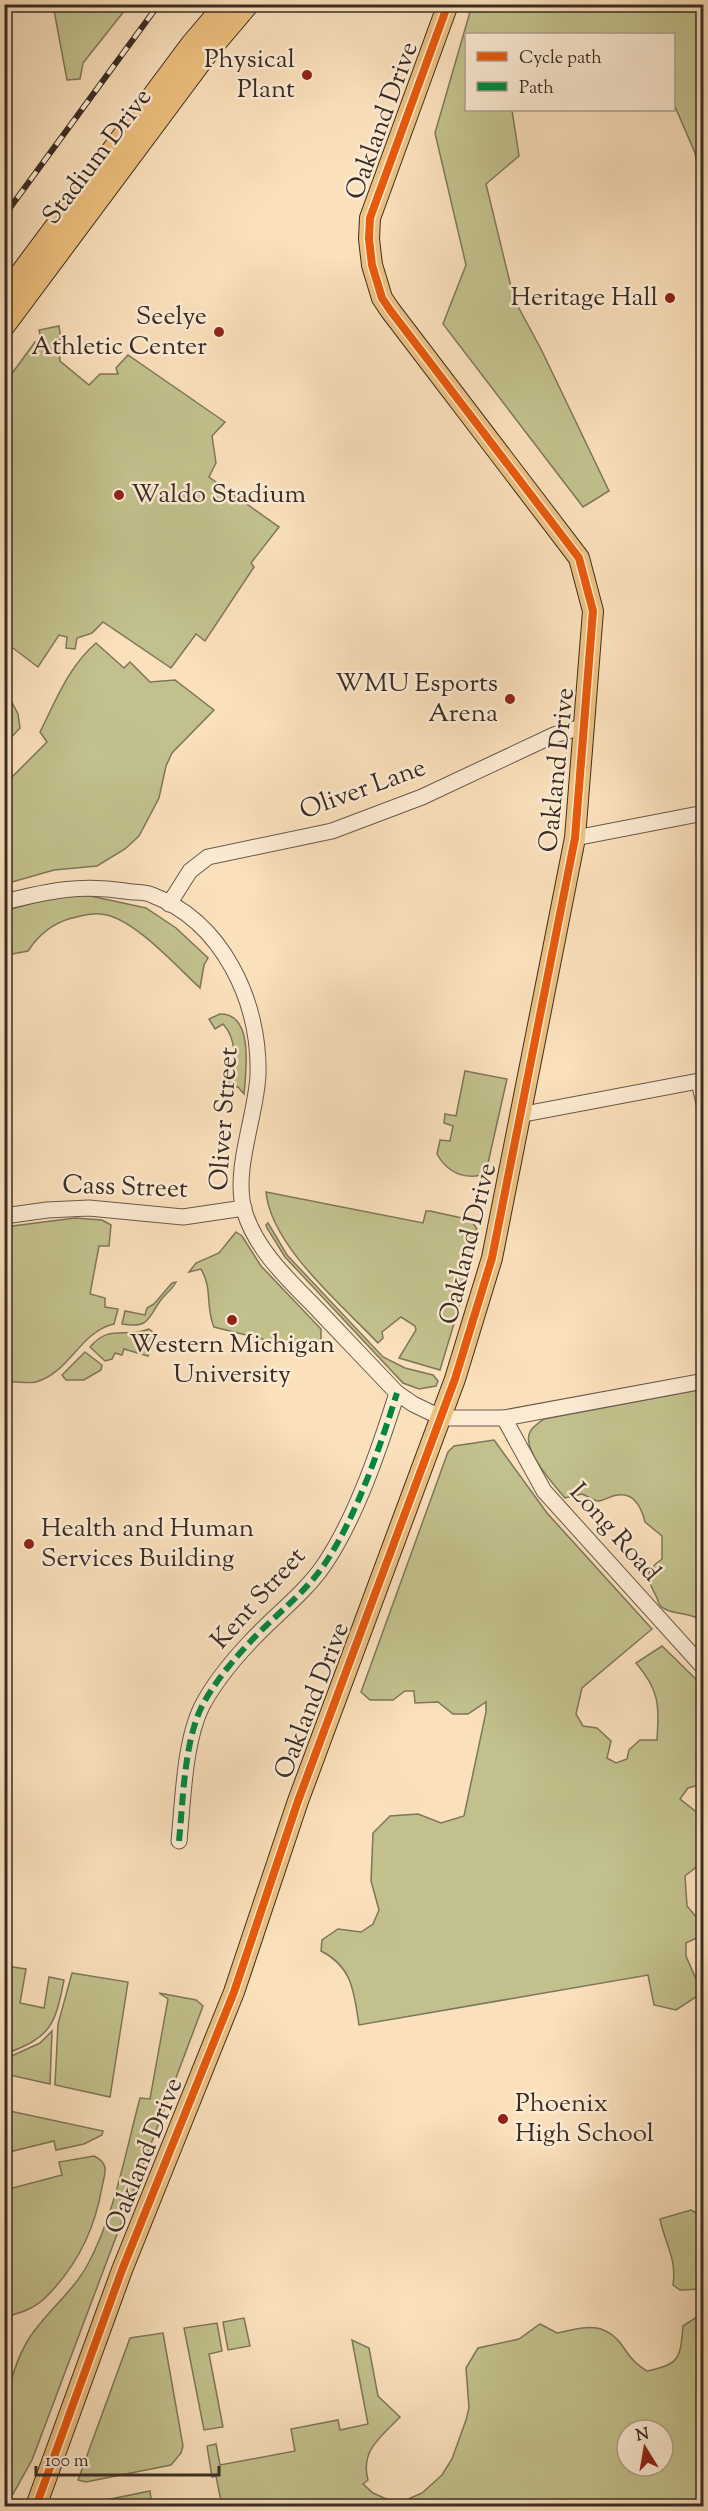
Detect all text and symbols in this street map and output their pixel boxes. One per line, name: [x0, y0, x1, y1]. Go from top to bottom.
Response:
legend: [465, 33, 675, 111]
street label: Oakland Drive: [337, 37, 429, 205]
place label: Physical Plant: [204, 42, 295, 109]
text: Cycle path: [519, 46, 602, 72]
marker: Physical Plant: [300, 68, 314, 82]
text: Path: [519, 76, 554, 102]
street label: Stadium Drive: [34, 81, 162, 233]
place label: Heritage Hall: [511, 280, 658, 317]
marker: Heritage Hall: [663, 291, 677, 305]
place label: Seelye Athletic Center: [31, 299, 207, 366]
marker: Seelye Athletic Center: [212, 325, 226, 339]
place label: Waldo Stadium: [131, 477, 306, 514]
marker: Waldo Stadium: [112, 488, 126, 502]
place label: WMU Esports Arena: [335, 666, 498, 733]
street label: Oakland Drive: [531, 686, 585, 854]
marker: WMU Esports Arena: [503, 692, 517, 706]
street label: Oliver Lane: [295, 750, 431, 830]
street label: Oliver Street: [202, 1046, 248, 1192]
street label: Oakland Drive: [431, 1159, 507, 1329]
street label: Cass Street: [62, 1167, 189, 1209]
marker: Western Michigan University: [225, 1313, 239, 1327]
place label: Western Michigan University: [129, 1327, 335, 1394]
street label: Long Road: [560, 1475, 669, 1591]
place label: Health and Human Services Building: [41, 1511, 254, 1578]
marker: Health and Human Services Building: [22, 1537, 36, 1551]
street label: Kent Street: [203, 1540, 315, 1658]
street label: Oakland Drive: [266, 1617, 360, 1785]
street label: Oakland Drive: [97, 2072, 193, 2240]
place label: Phoenix High School: [515, 2086, 654, 2153]
marker: Phoenix High School: [496, 2112, 510, 2126]
north arrow: [615, 2418, 675, 2478]
text: N: [634, 2423, 651, 2448]
scale bar: [36, 2439, 219, 2477]
text: 100 m: [45, 2449, 89, 2475]

